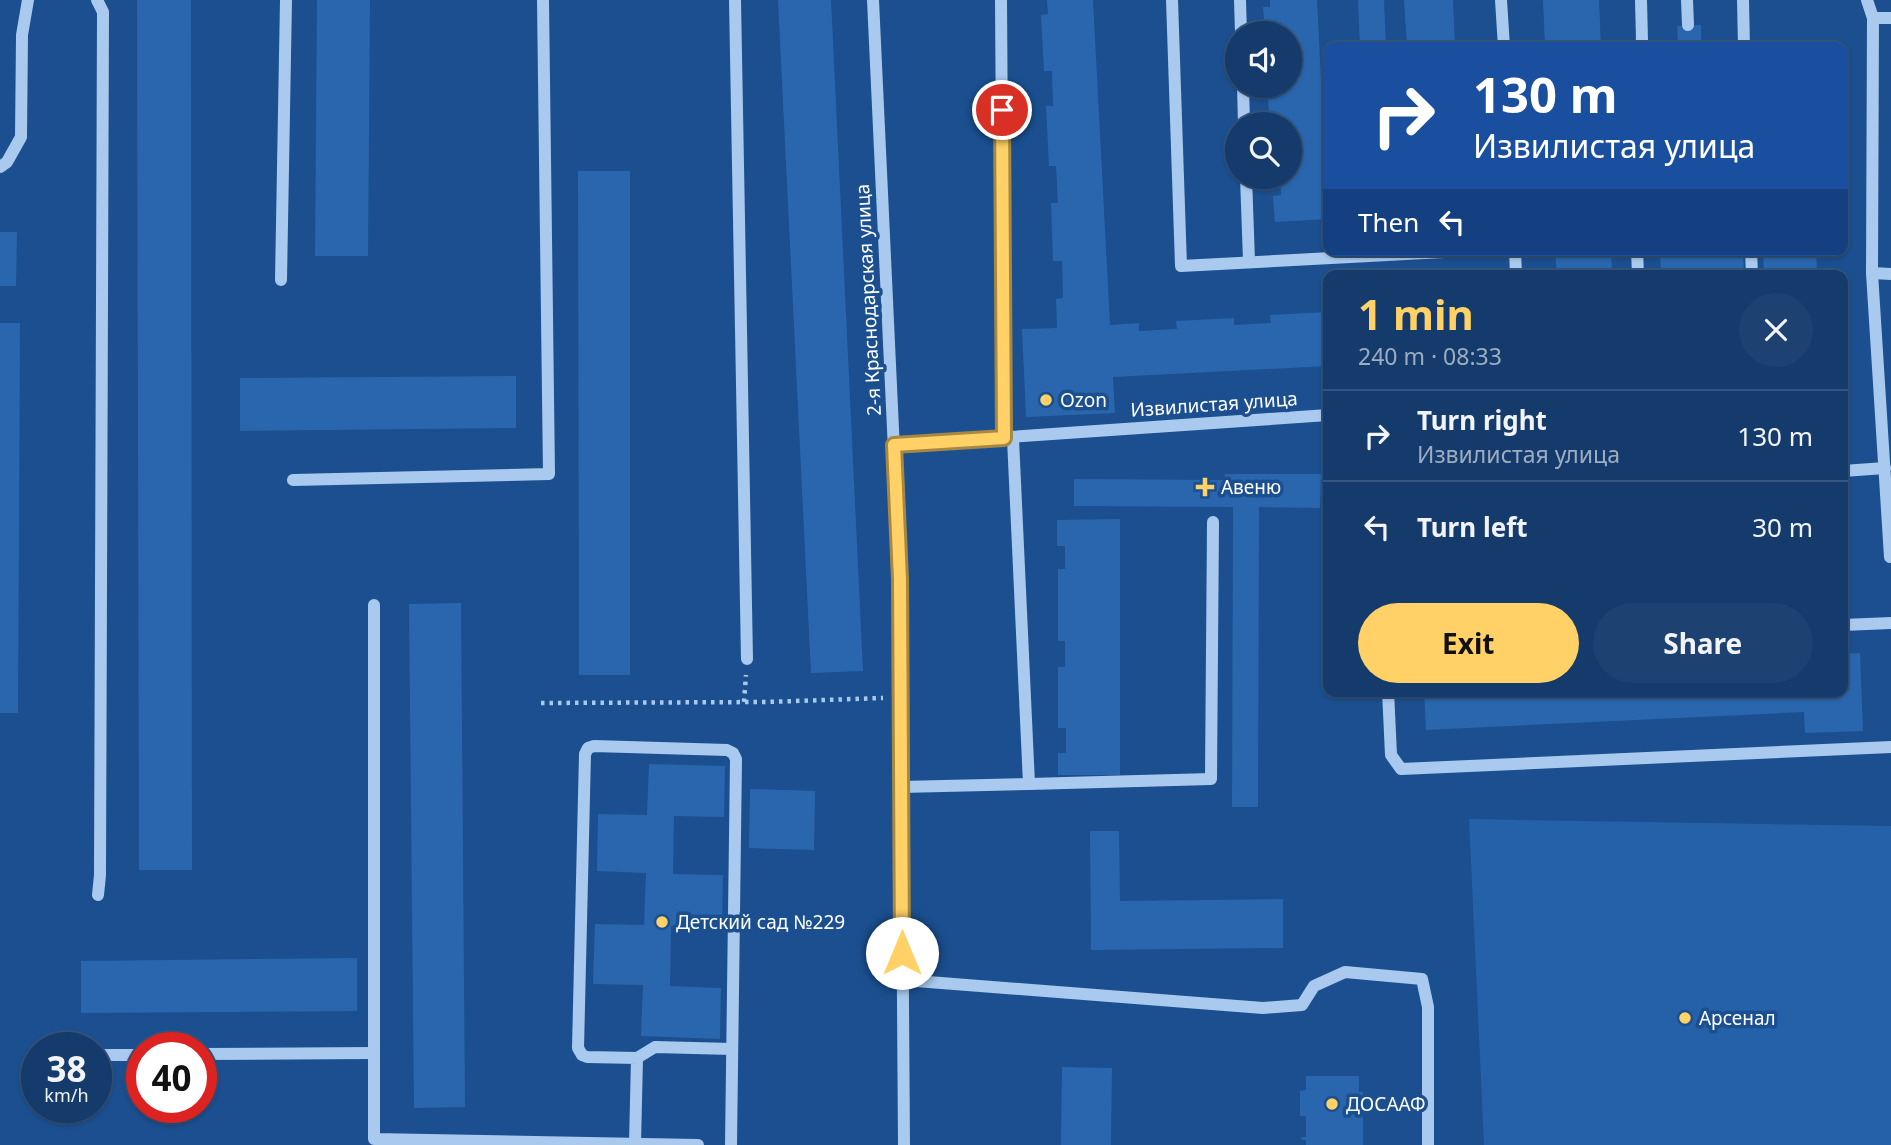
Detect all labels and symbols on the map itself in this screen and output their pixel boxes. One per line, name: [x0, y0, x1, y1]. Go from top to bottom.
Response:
pin: [972, 80, 1032, 140]
street label: 2-я Краснодарская улица: [849, 183, 887, 417]
street label: Извилистая улица: [1129, 385, 1299, 423]
place label: Ozon: [1060, 387, 1107, 413]
marker: Ozon: [1038, 392, 1054, 408]
place label: Авеню: [1221, 474, 1281, 500]
marker: Авеню: [1195, 477, 1215, 497]
place label: Детский сад №229: [676, 909, 845, 935]
marker: Детский сад №229: [654, 914, 670, 930]
position arrow: [865, 916, 939, 990]
place label: Арсенал: [1699, 1005, 1776, 1031]
marker: Арсенал: [1677, 1010, 1693, 1026]
speed limit sign: 40: [126, 1032, 217, 1123]
place label: ДОСААФ: [1346, 1091, 1426, 1117]
marker: ДОСААФ: [1324, 1096, 1340, 1112]

